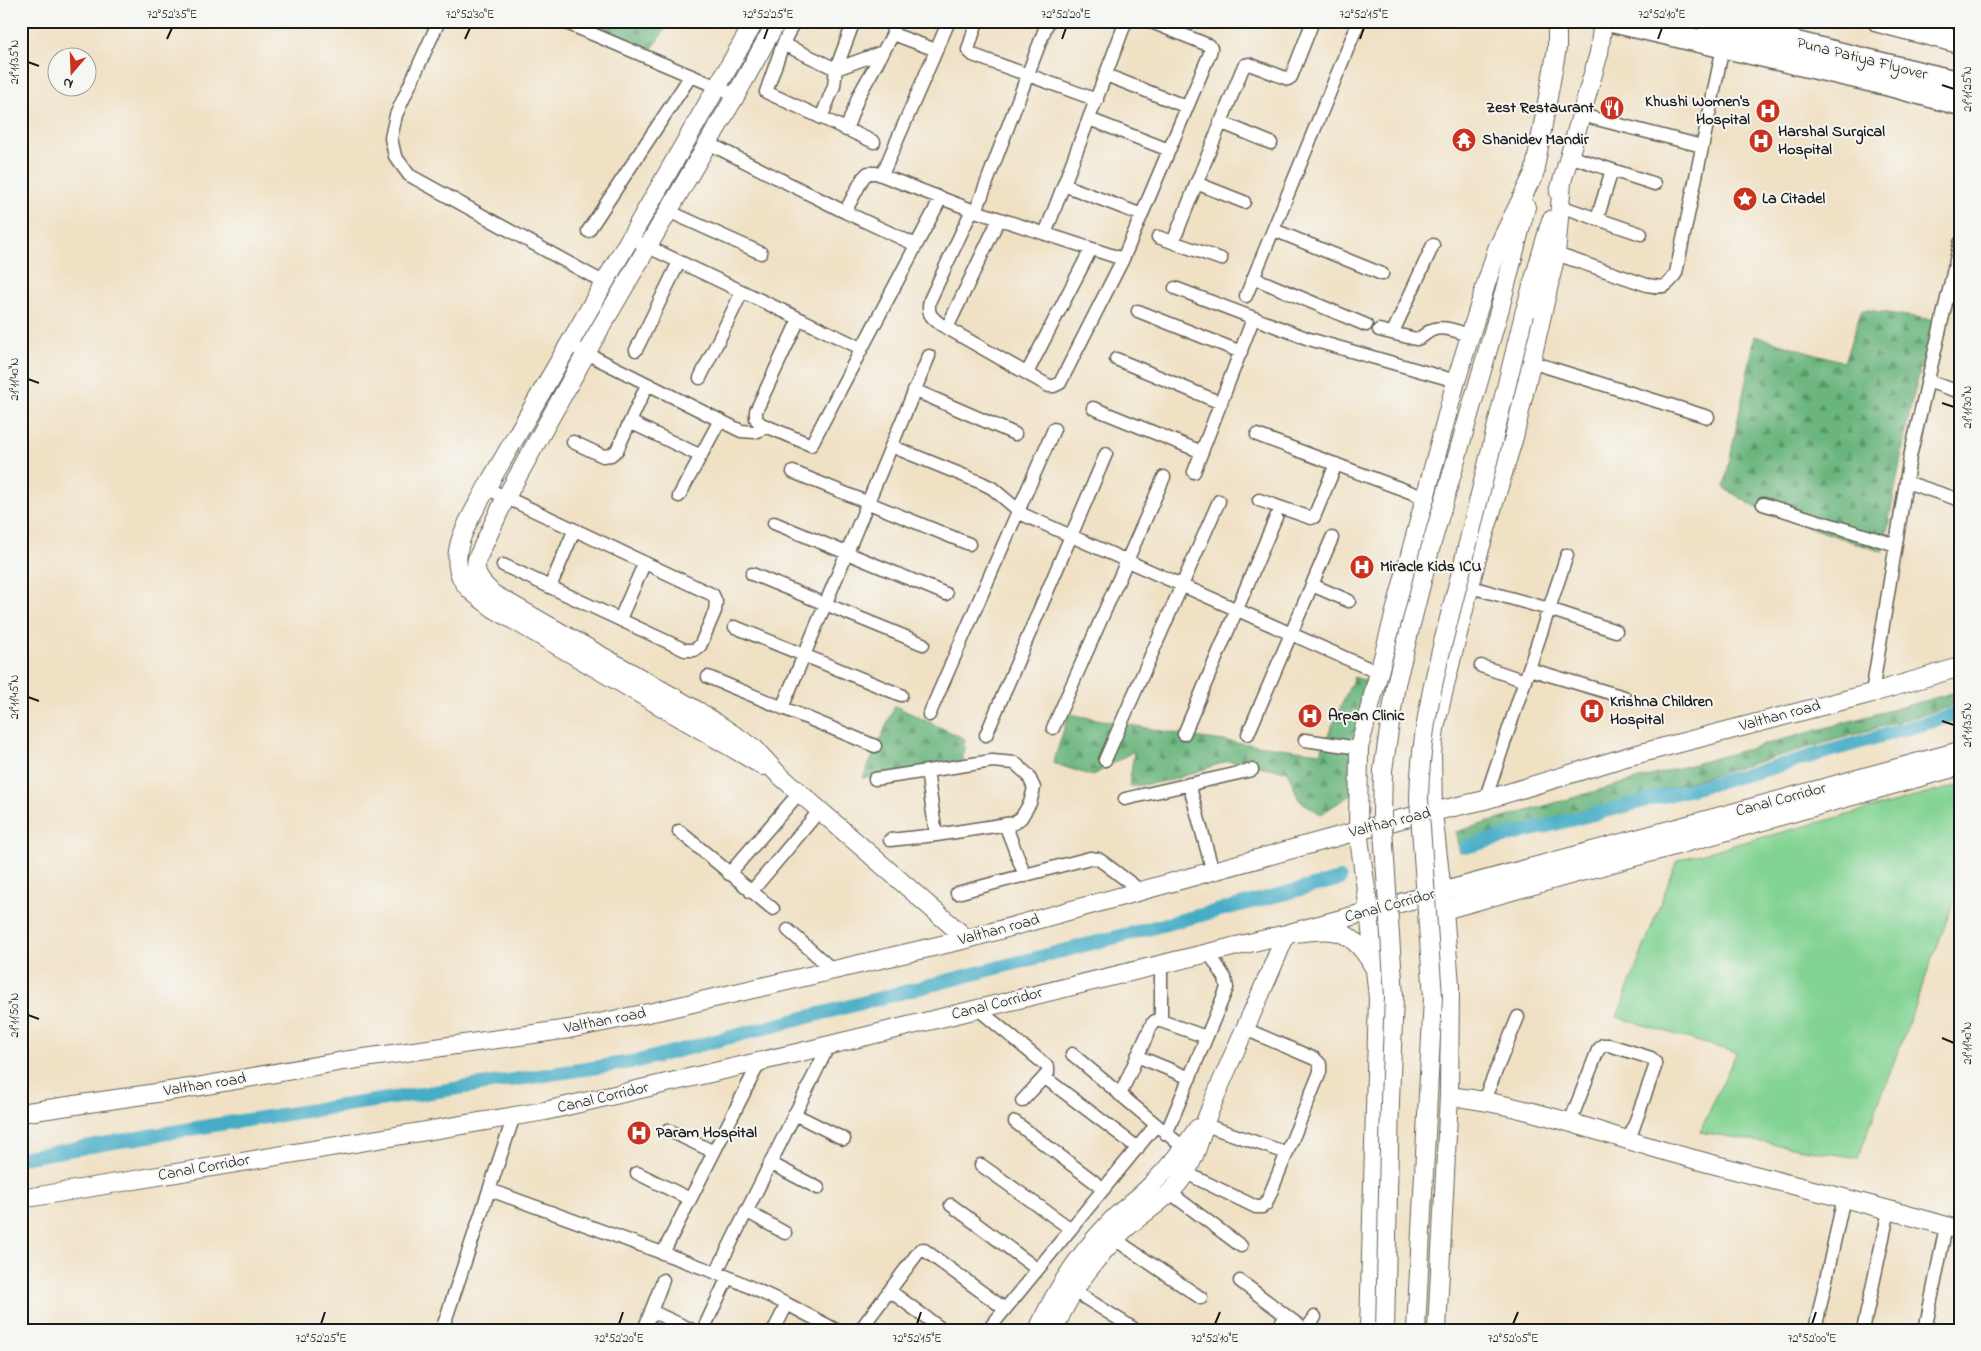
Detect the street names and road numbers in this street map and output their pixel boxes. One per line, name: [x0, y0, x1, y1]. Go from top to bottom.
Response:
street label: Puna Patiya Flyover: [1794, 31, 1930, 87]
street label: Valthan road: [1736, 694, 1823, 739]
street label: Canal Corridor: [1733, 776, 1829, 824]
street label: Valthan road: [1346, 801, 1433, 845]
street label: Canal Corridor: [1342, 882, 1438, 930]
street label: Valthan road: [955, 908, 1042, 953]
street label: Canal Corridor: [949, 981, 1045, 1027]
street label: Valthan road: [561, 1001, 648, 1041]
street label: Valthan road: [161, 1067, 248, 1104]
street label: Canal Corridor: [555, 1076, 651, 1120]
street label: Canal Corridor: [156, 1148, 252, 1188]

